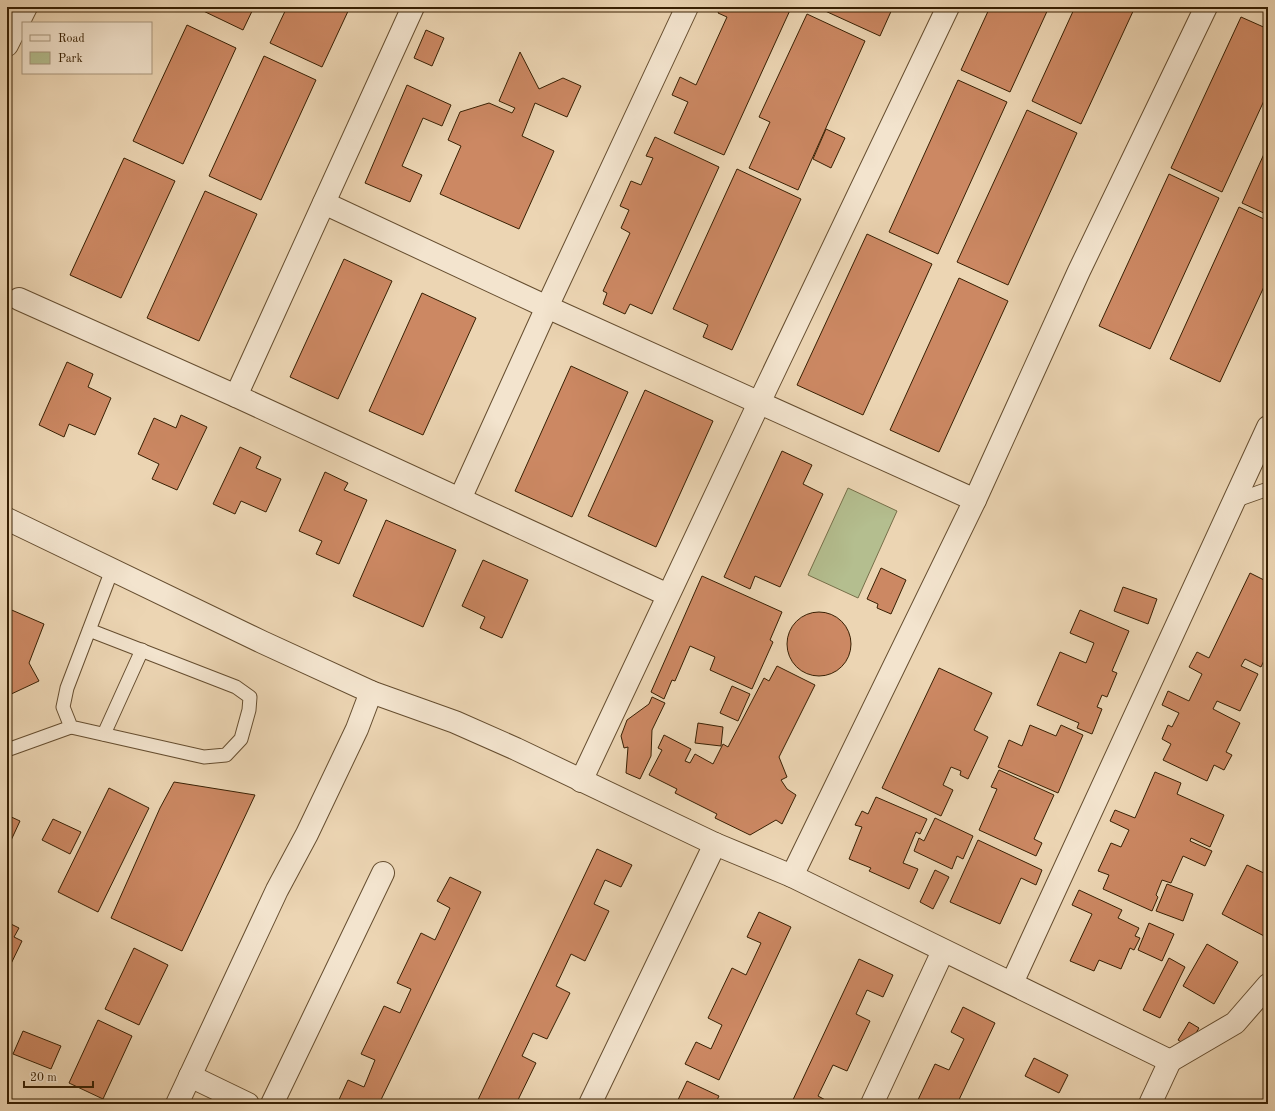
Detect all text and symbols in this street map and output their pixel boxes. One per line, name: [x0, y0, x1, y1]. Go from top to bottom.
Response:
legend: [22, 22, 152, 74]
text: Road: [58, 33, 85, 45]
text: Park: [58, 53, 83, 65]
scale bar: [24, 1063, 93, 1089]
text: 20 m: [30, 1072, 57, 1084]

